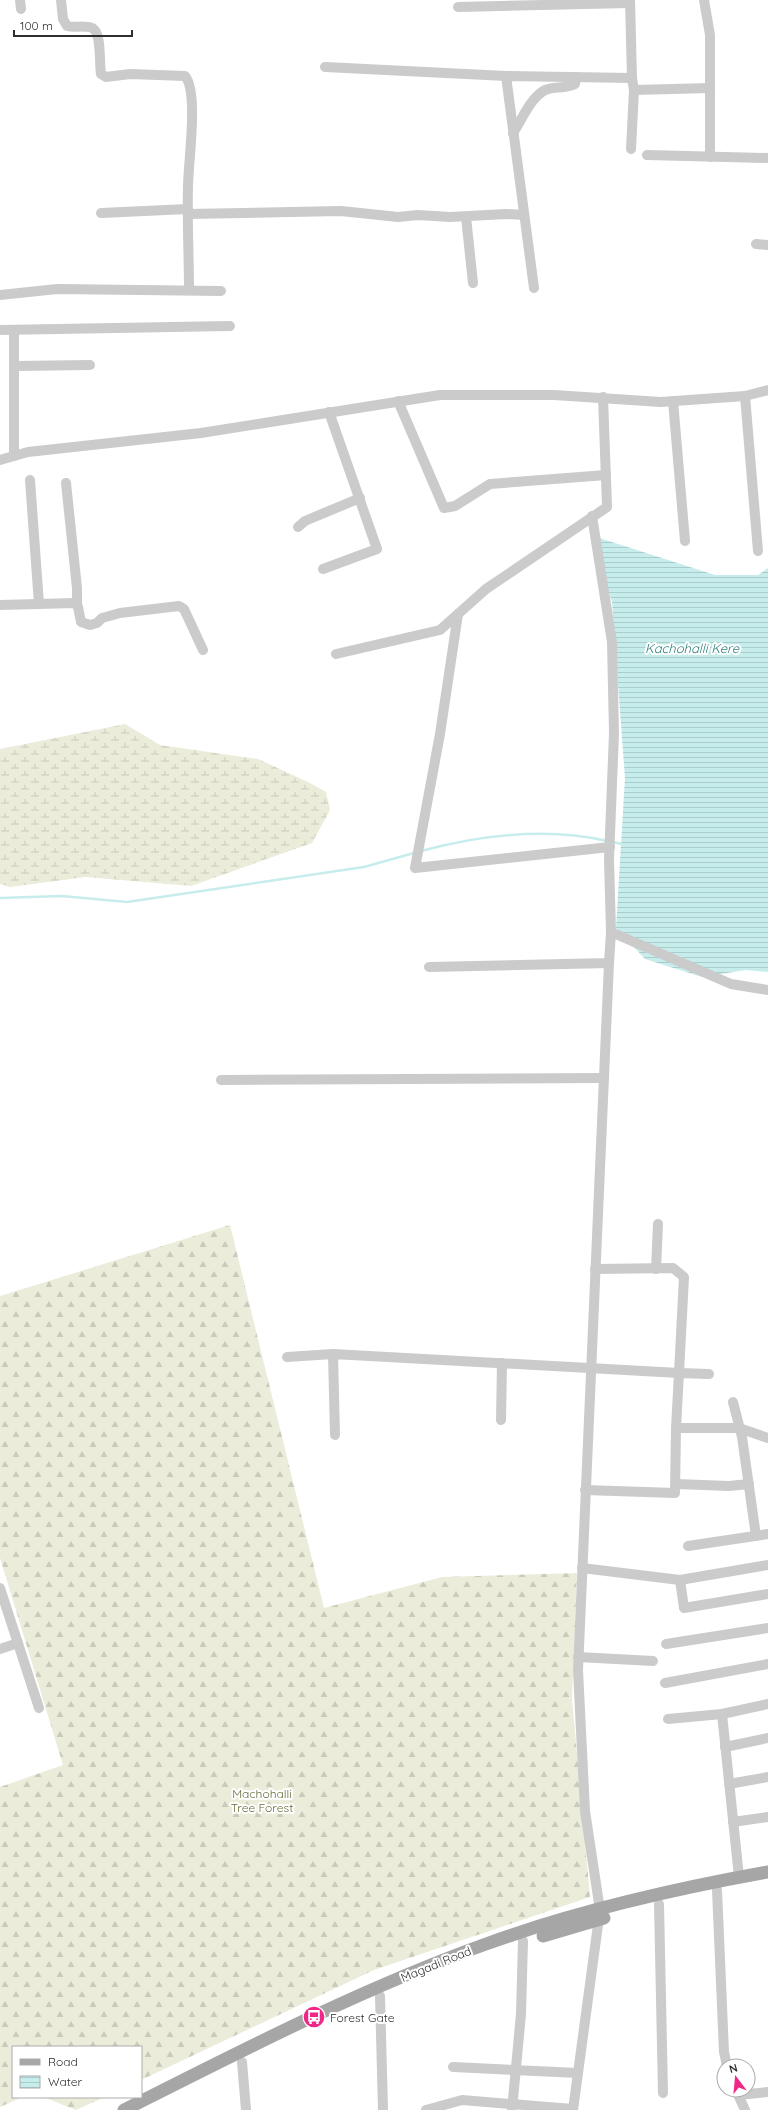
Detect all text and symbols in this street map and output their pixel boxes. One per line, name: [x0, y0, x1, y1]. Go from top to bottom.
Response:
scale bar: [14, 12, 132, 38]
text: 100 m: [20, 18, 53, 33]
water label: Kachohalli Kere: [645, 640, 740, 656]
park label: Machohalli Tree Forest: [231, 1786, 293, 1815]
street label: Magadi Road: [399, 1943, 473, 1985]
bus stop icon: Forest Gate: [301, 2004, 327, 2030]
place label: Forest Gate: [330, 2010, 395, 2025]
legend: [12, 2046, 142, 2098]
text: Road: [48, 2054, 78, 2069]
north arrow: [716, 2058, 756, 2098]
text: N: [727, 2061, 739, 2076]
text: Water: [48, 2074, 83, 2089]

